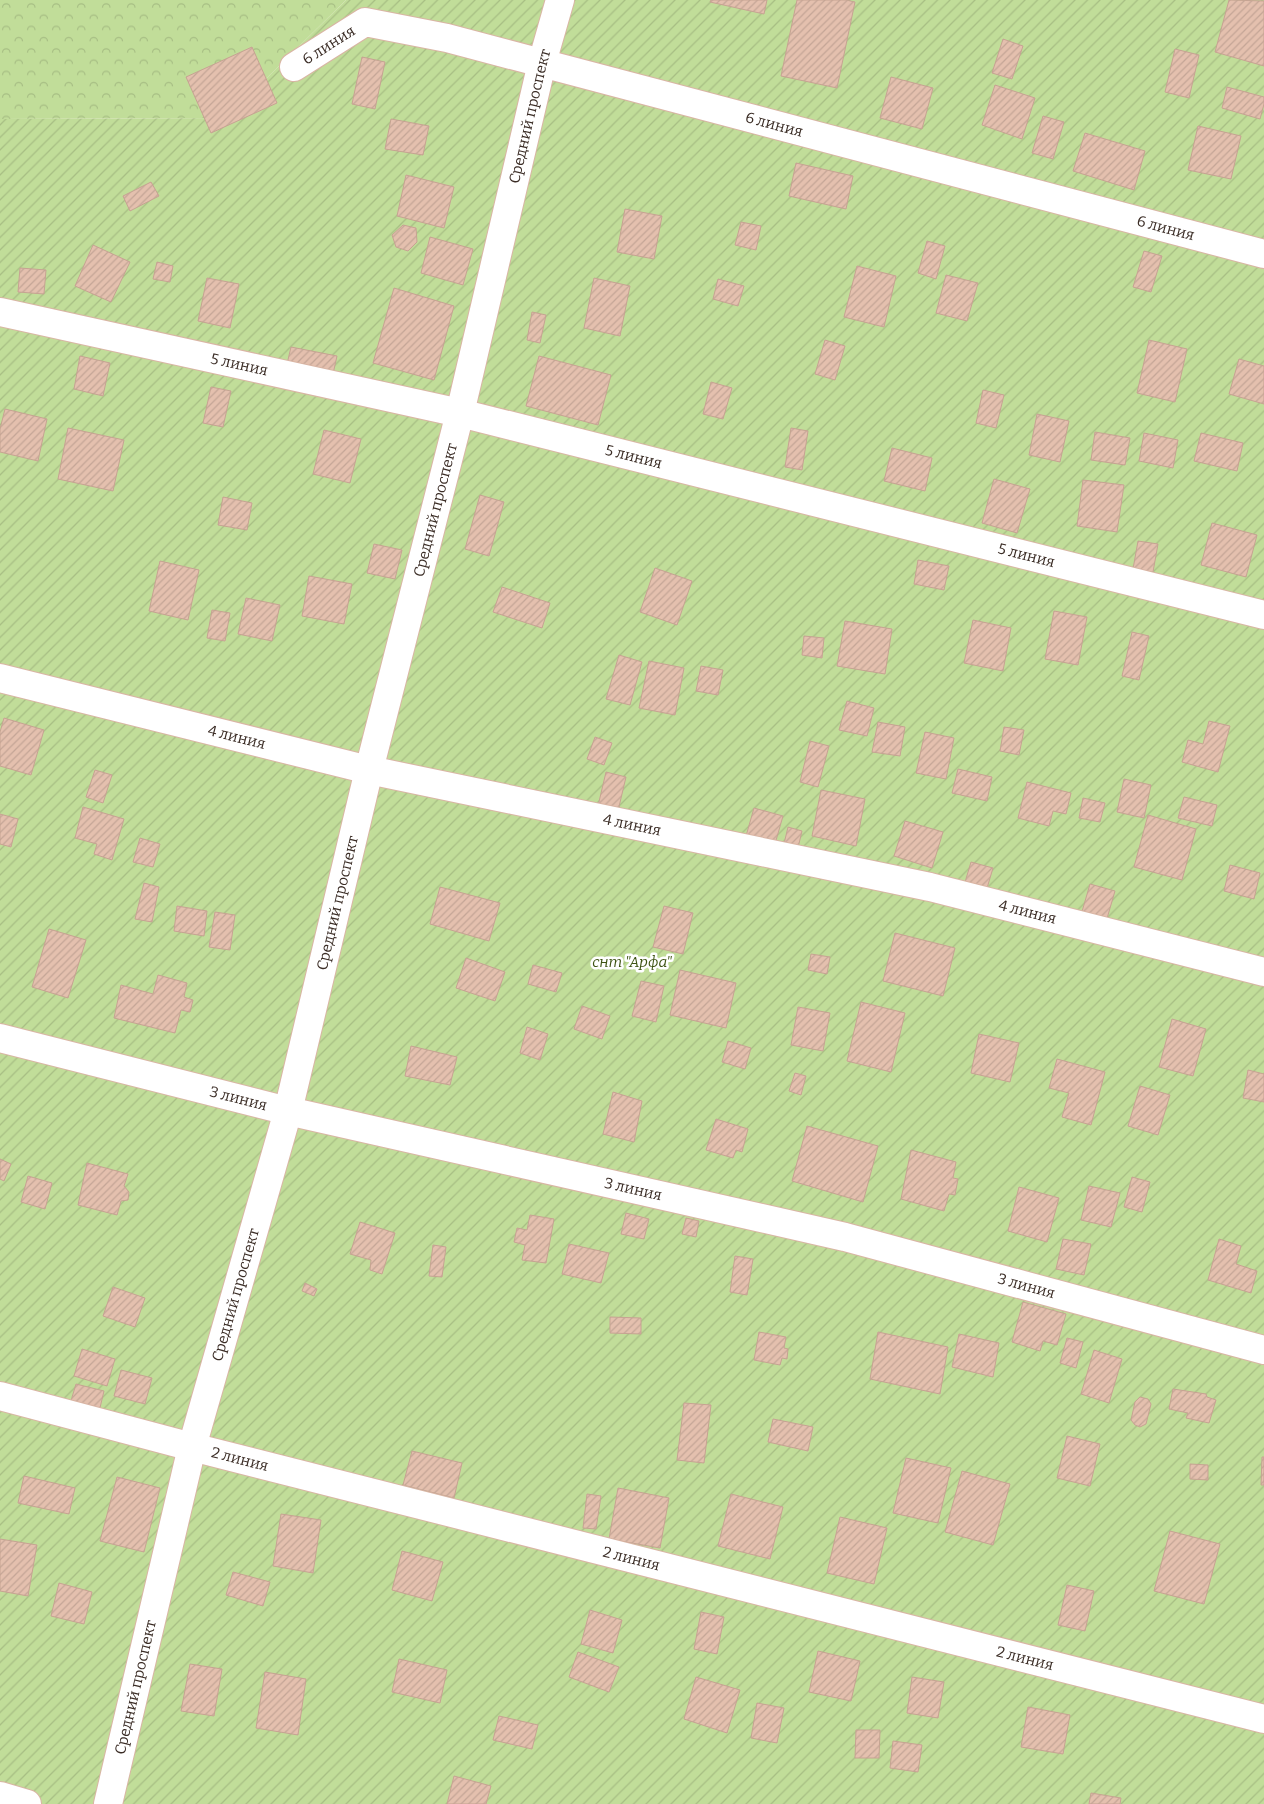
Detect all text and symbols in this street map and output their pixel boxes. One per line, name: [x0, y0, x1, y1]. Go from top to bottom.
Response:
street label: 6 линия: [299, 22, 358, 68]
street label: Средний проспект: [505, 47, 555, 185]
street label: 6 линия: [743, 108, 805, 141]
street label: 6 линия: [1135, 212, 1196, 244]
street label: 5 линия: [209, 350, 270, 380]
street label: Средний проспект: [410, 441, 461, 579]
street label: 5 линия: [603, 441, 664, 472]
street label: 5 линия: [996, 540, 1057, 571]
street label: 4 линия: [206, 721, 267, 753]
street label: 4 линия: [601, 810, 663, 840]
street label: Средний проспект: [313, 834, 362, 972]
street label: 4 линия: [997, 896, 1058, 928]
park label: снт "Арфа": [592, 953, 672, 971]
street label: 3 линия: [208, 1083, 269, 1114]
street label: 3 линия: [603, 1174, 664, 1204]
street label: Средний проспект: [208, 1226, 263, 1363]
street label: 3 линия: [996, 1270, 1057, 1302]
street label: 2 линия: [209, 1443, 270, 1475]
street label: 2 линия: [601, 1543, 662, 1574]
street label: Средний проспект: [111, 1618, 160, 1756]
street label: 2 линия: [995, 1642, 1055, 1674]

